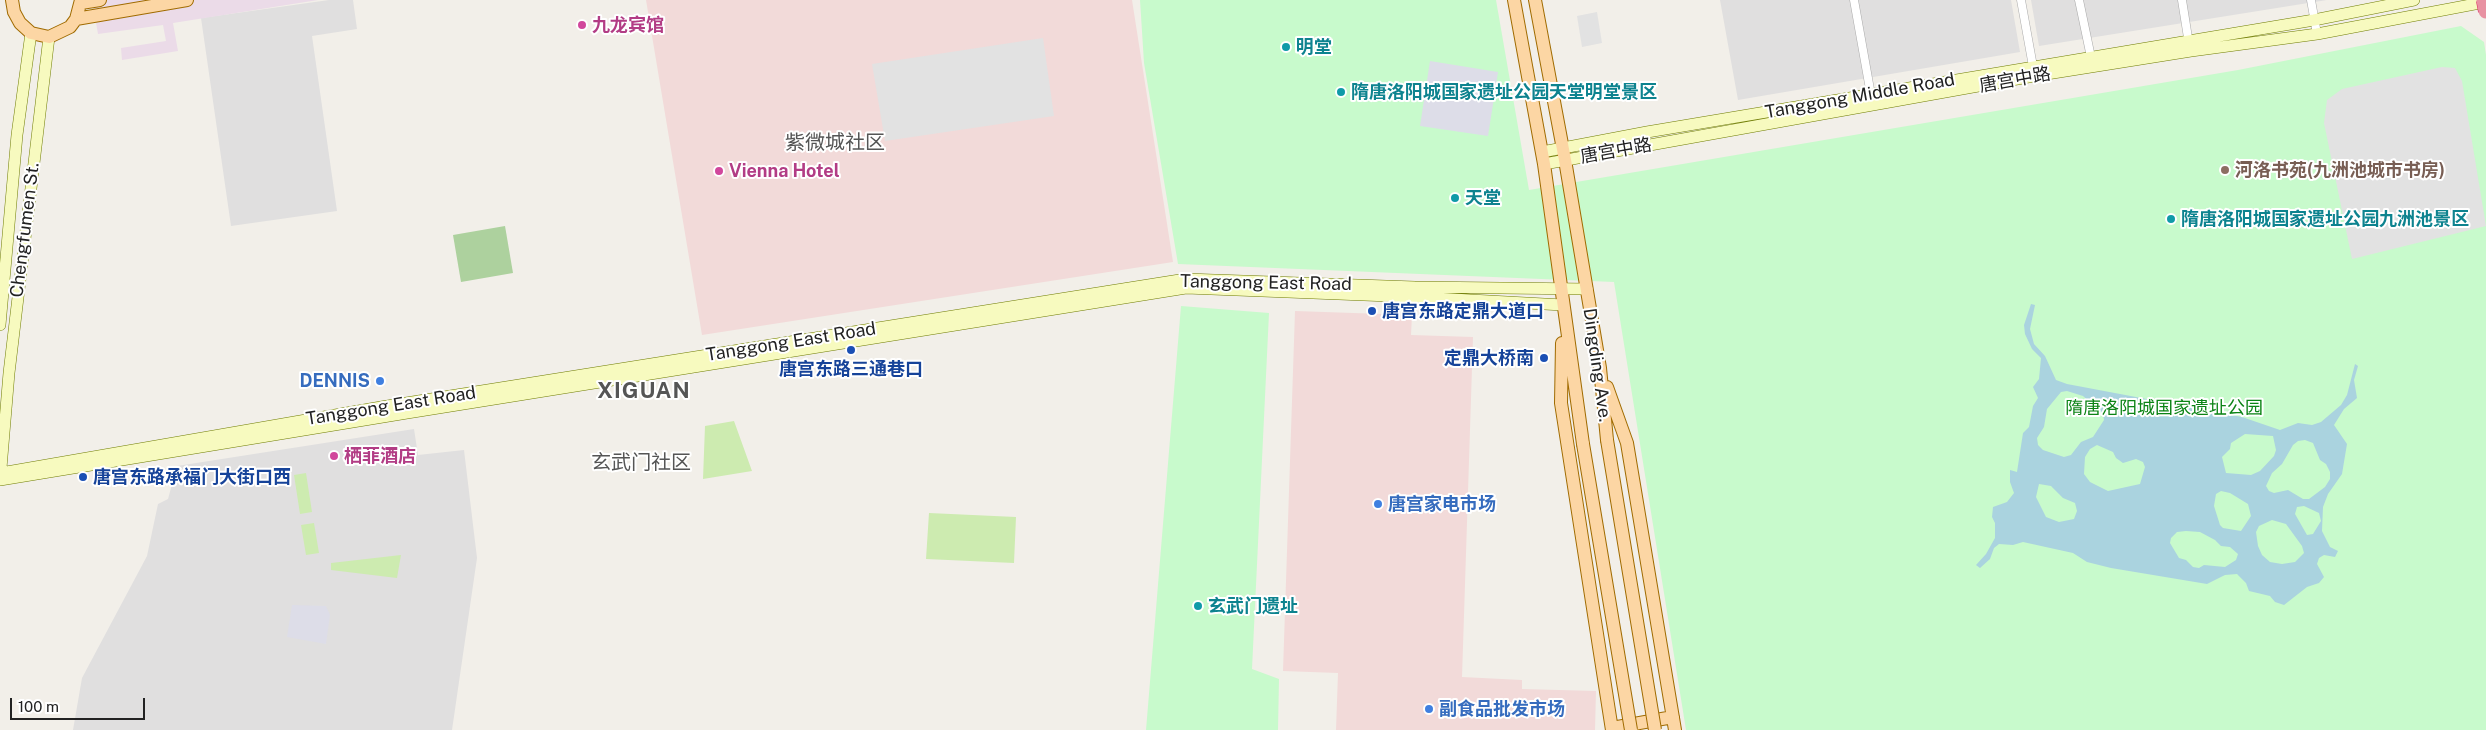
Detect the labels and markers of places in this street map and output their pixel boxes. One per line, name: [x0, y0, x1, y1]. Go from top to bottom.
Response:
place label: 九龙宾馆: [592, 14, 664, 36]
marker: 九龙宾馆: [576, 19, 588, 31]
place label: 明堂: [1296, 36, 1332, 58]
marker: 明堂: [1280, 41, 1292, 53]
place label: 隋唐洛阳城国家遗址公园天堂明堂景区: [1351, 81, 1657, 103]
marker: 隋唐洛阳城国家遗址公园天堂明堂景区: [1335, 86, 1347, 98]
place label: 河洛书苑(九洲池城市书房): [2235, 159, 2445, 181]
place label: Vienna Hotel: [729, 160, 840, 182]
marker: 河洛书苑(九洲池城市书房): [2219, 164, 2231, 176]
marker: Vienna Hotel: [713, 165, 725, 177]
place label: 天堂: [1465, 187, 1501, 209]
marker: 天堂: [1449, 192, 1461, 204]
place label: 隋唐洛阳城国家遗址公园九洲池景区: [2181, 208, 2469, 230]
marker: 隋唐洛阳城国家遗址公园九洲池景区: [2165, 213, 2177, 225]
place label: 唐宫东路定鼎大道口: [1382, 300, 1544, 322]
marker: 唐宫东路定鼎大道口: [1366, 305, 1378, 317]
marker: 唐宫东路三通巷口: [845, 344, 857, 356]
place label: 定鼎大桥南: [1444, 347, 1534, 369]
marker: 定鼎大桥南: [1538, 352, 1550, 364]
place label: 唐宫东路三通巷口: [779, 358, 923, 380]
place label: DENNIS: [299, 370, 370, 392]
marker: DENNIS: [374, 375, 386, 387]
place label: 栖菲酒店: [344, 445, 416, 467]
marker: 栖菲酒店: [328, 450, 340, 462]
place label: 唐宫东路承福门大街口西: [93, 466, 291, 488]
marker: 唐宫东路承福门大街口西: [77, 471, 89, 483]
place label: 唐宫家电市场: [1388, 493, 1496, 515]
marker: 唐宫家电市场: [1372, 498, 1384, 510]
place label: 玄武门遗址: [1208, 595, 1298, 617]
marker: 玄武门遗址: [1192, 600, 1204, 612]
place label: 副食品批发市场: [1439, 698, 1565, 720]
marker: 副食品批发市场: [1423, 703, 1435, 715]

